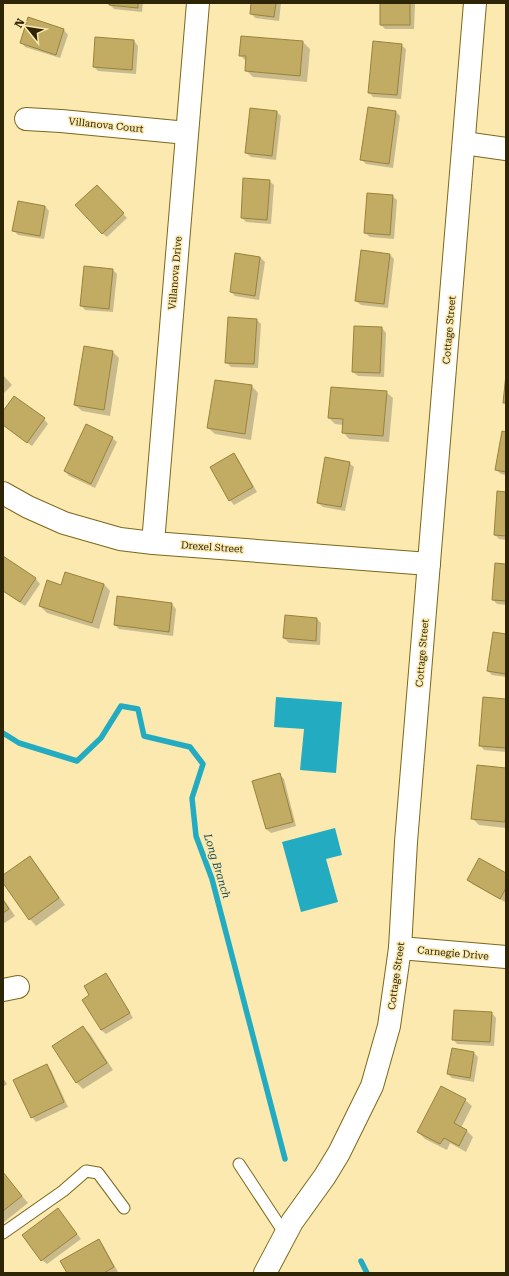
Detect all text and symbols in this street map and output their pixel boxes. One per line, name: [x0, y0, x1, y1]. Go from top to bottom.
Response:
north arrow: [8, 8, 48, 48]
text: N: [12, 16, 28, 30]
street label: Villanova Court: [68, 116, 144, 134]
street label: Villanova Drive: [166, 235, 184, 310]
street label: Cottage Street: [441, 295, 457, 365]
street label: Drexel Street: [180, 539, 244, 555]
street label: Cottage Street: [414, 618, 430, 688]
water label: Long Branch: [201, 831, 233, 900]
street label: Cottage Street: [386, 941, 406, 1011]
street label: Carnegie Drive: [417, 944, 490, 962]

